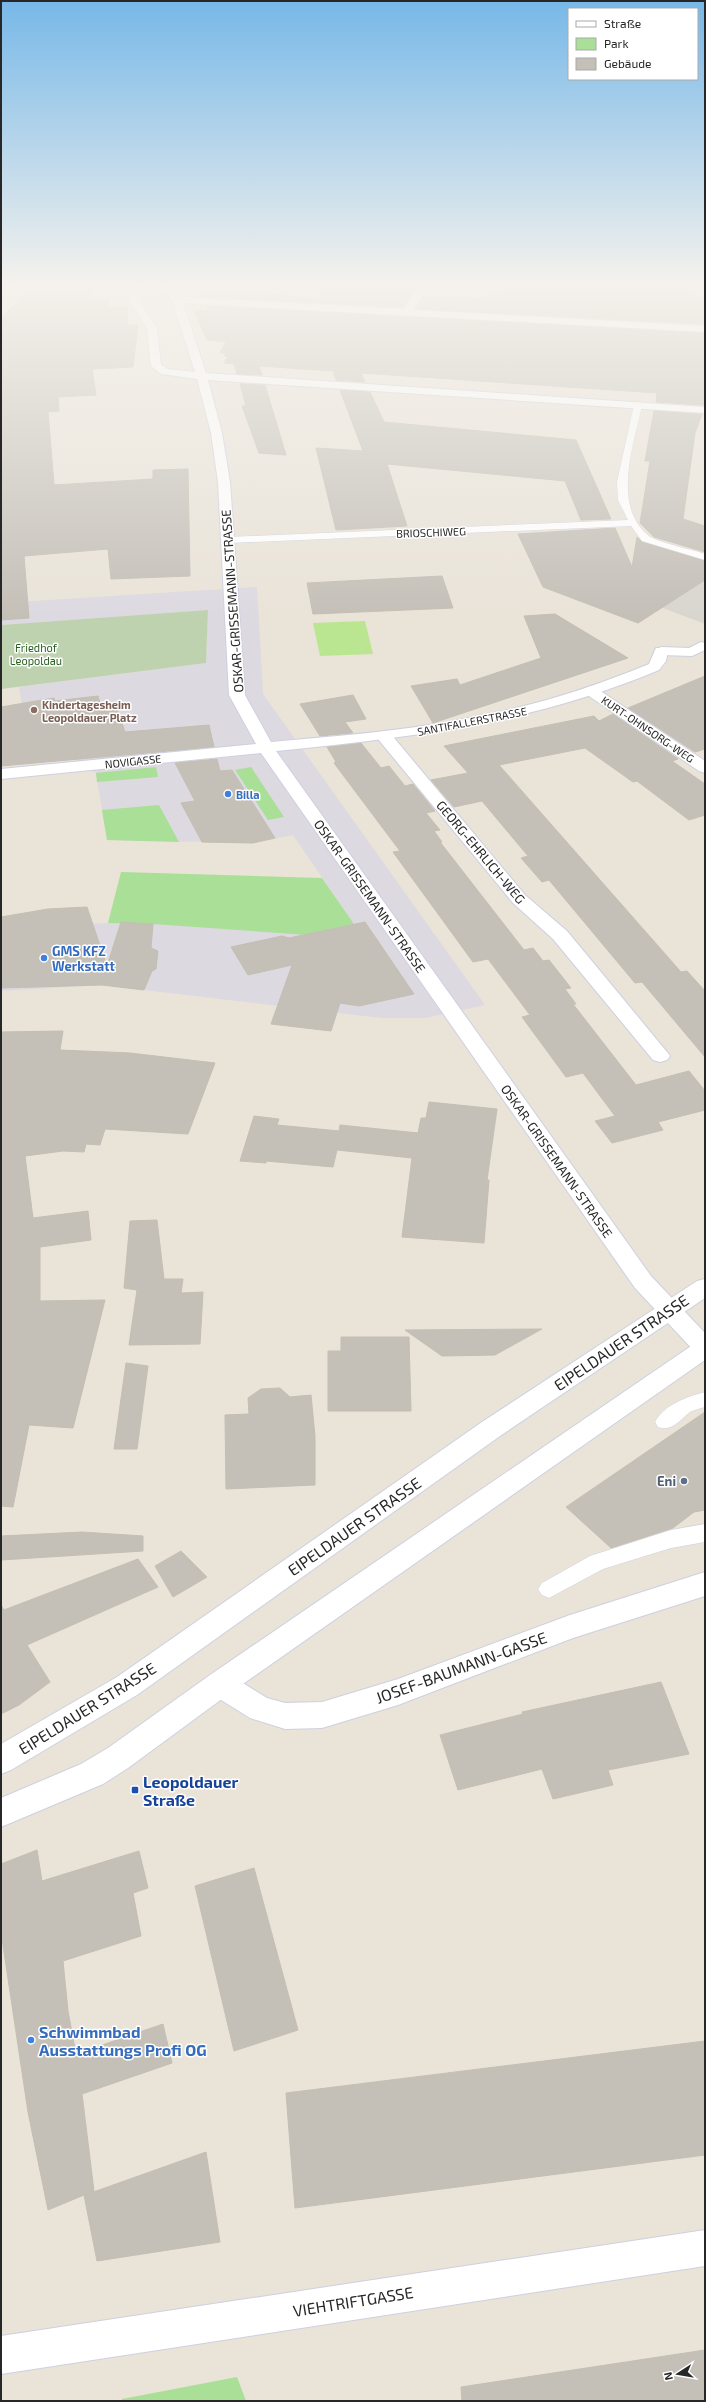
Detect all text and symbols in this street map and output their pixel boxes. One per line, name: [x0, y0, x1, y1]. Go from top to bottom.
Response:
legend: [568, 8, 698, 80]
text: Straße: [604, 16, 641, 30]
text: Park: [604, 36, 629, 50]
text: Gebäude: [604, 56, 652, 70]
street label: OSKAR-GRISSEMANN-STRASSE: [218, 509, 246, 693]
street label: BRIOSCHIWEG: [396, 524, 466, 540]
park label: Friedhof Leopoldau: [10, 641, 62, 667]
street label: KURT-OHNSORG-WEG: [599, 693, 697, 765]
place label: Kindertagesheim Leopoldauer Platz: [42, 698, 137, 724]
street label: SANTIFALLERSTRASSE: [416, 704, 528, 738]
marker: Kindertagesheim Leopoldauer Platz: [29, 705, 39, 715]
street label: NOVIGASSE: [104, 752, 162, 770]
place label: Billa: [236, 788, 260, 801]
marker: Billa: [223, 789, 233, 799]
street label: GEORG-EHRLICH-WEG: [433, 797, 529, 907]
street label: OSKAR-GRISSEMANN-STRASSE: [311, 816, 429, 976]
place label: GMS KFZ Werkstatt: [52, 943, 116, 974]
marker: GMS KFZ Werkstatt: [39, 953, 49, 963]
street label: OSKAR-GRISSEMANN-STRASSE: [498, 1081, 616, 1241]
street label: EIPELDAUER STRASSE: [550, 1290, 692, 1394]
street label: EIPELDAUER STRASSE: [284, 1473, 424, 1579]
place label: Eni: [657, 1473, 676, 1489]
marker: Eni: [679, 1476, 689, 1486]
street label: JOSEF-BAUMANN-GASSE: [373, 1627, 549, 1707]
street label: EIPELDAUER STRASSE: [15, 1658, 159, 1758]
place label: Leopoldauer Straße: [143, 1772, 238, 1809]
marker: Leopoldauer Straße: [130, 1785, 140, 1795]
place label: Schwimmbad Ausstattungs Profi OG: [39, 2022, 207, 2059]
marker: Schwimmbad Ausstattungs Profi OG: [26, 2035, 36, 2045]
street label: VIEHTRIFTGASSE: [291, 2282, 415, 2320]
north arrow: [658, 2354, 698, 2394]
text: N: [661, 2371, 675, 2381]

